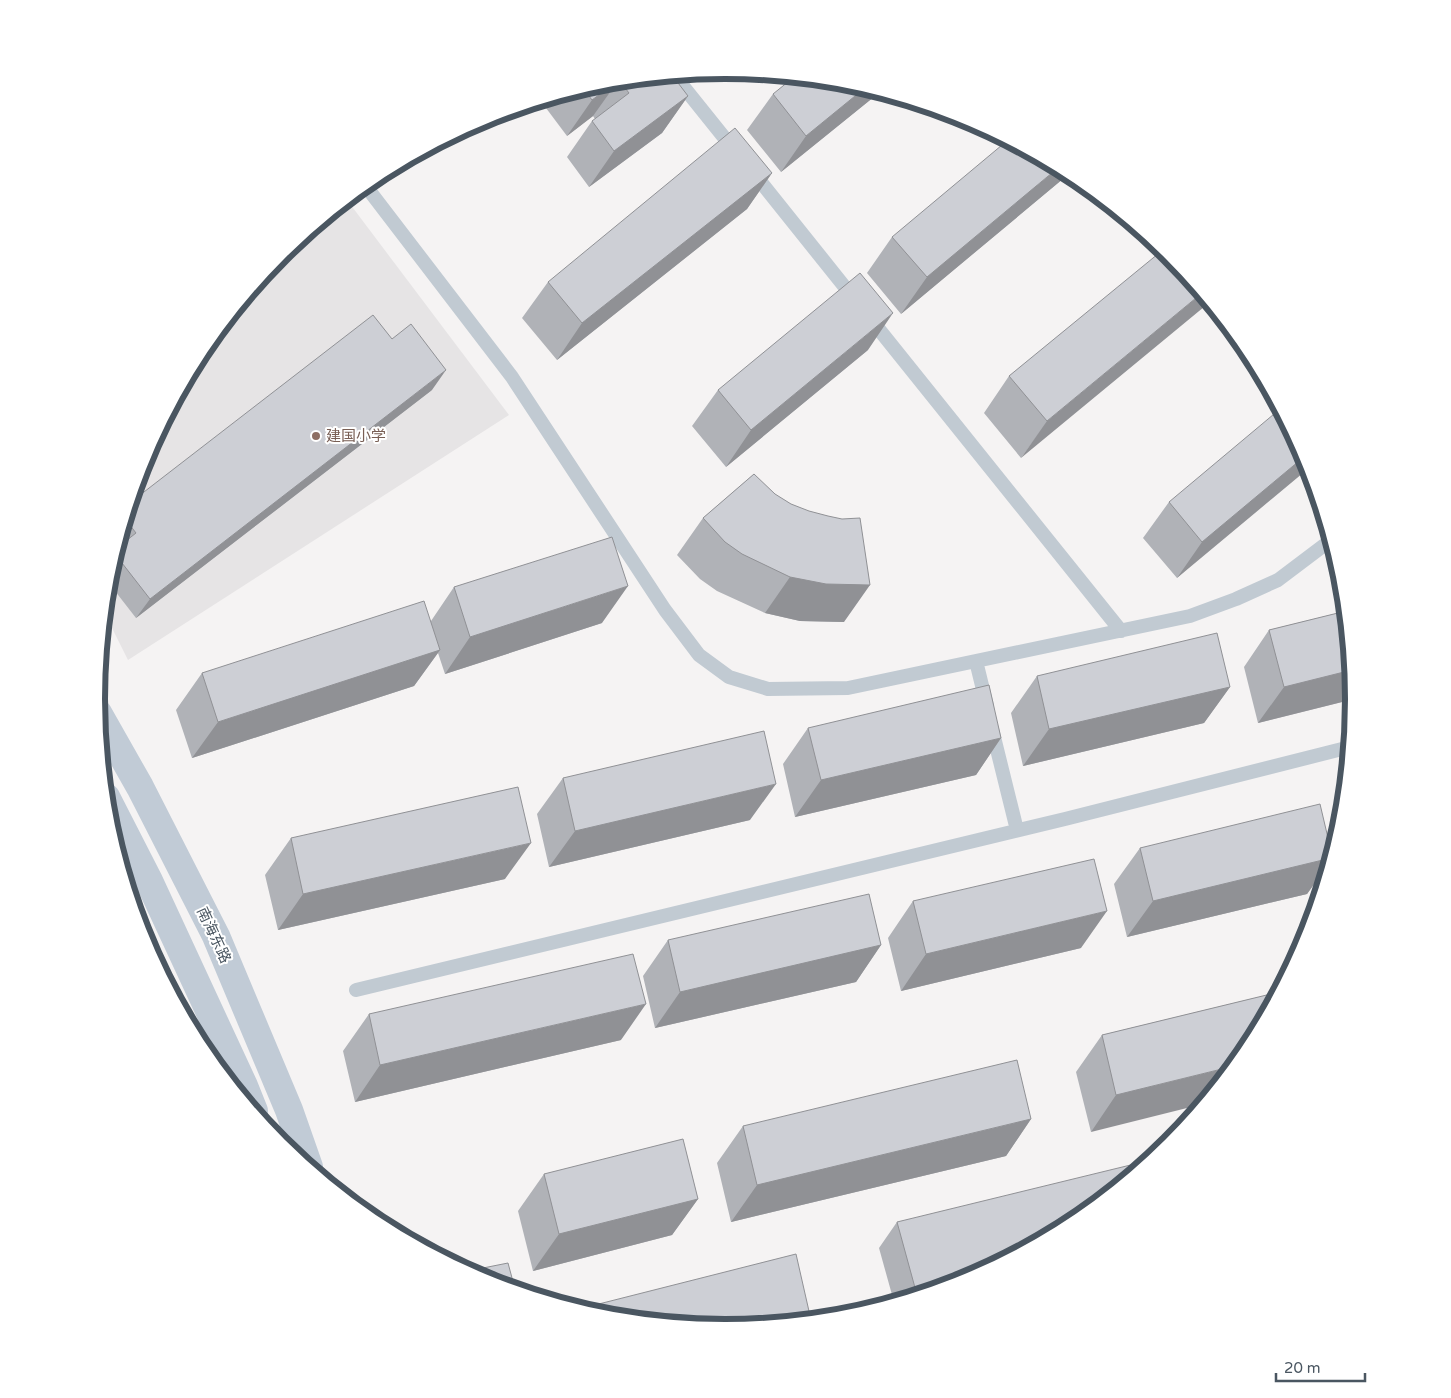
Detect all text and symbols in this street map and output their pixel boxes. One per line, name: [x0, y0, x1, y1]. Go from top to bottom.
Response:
place label: 建国小学: [326, 427, 386, 445]
marker: 建国小学: [310, 430, 322, 442]
street label: 南海东路: [193, 904, 235, 966]
scale bar: [1276, 1350, 1365, 1382]
text: 20 m: [1284, 1359, 1321, 1377]

